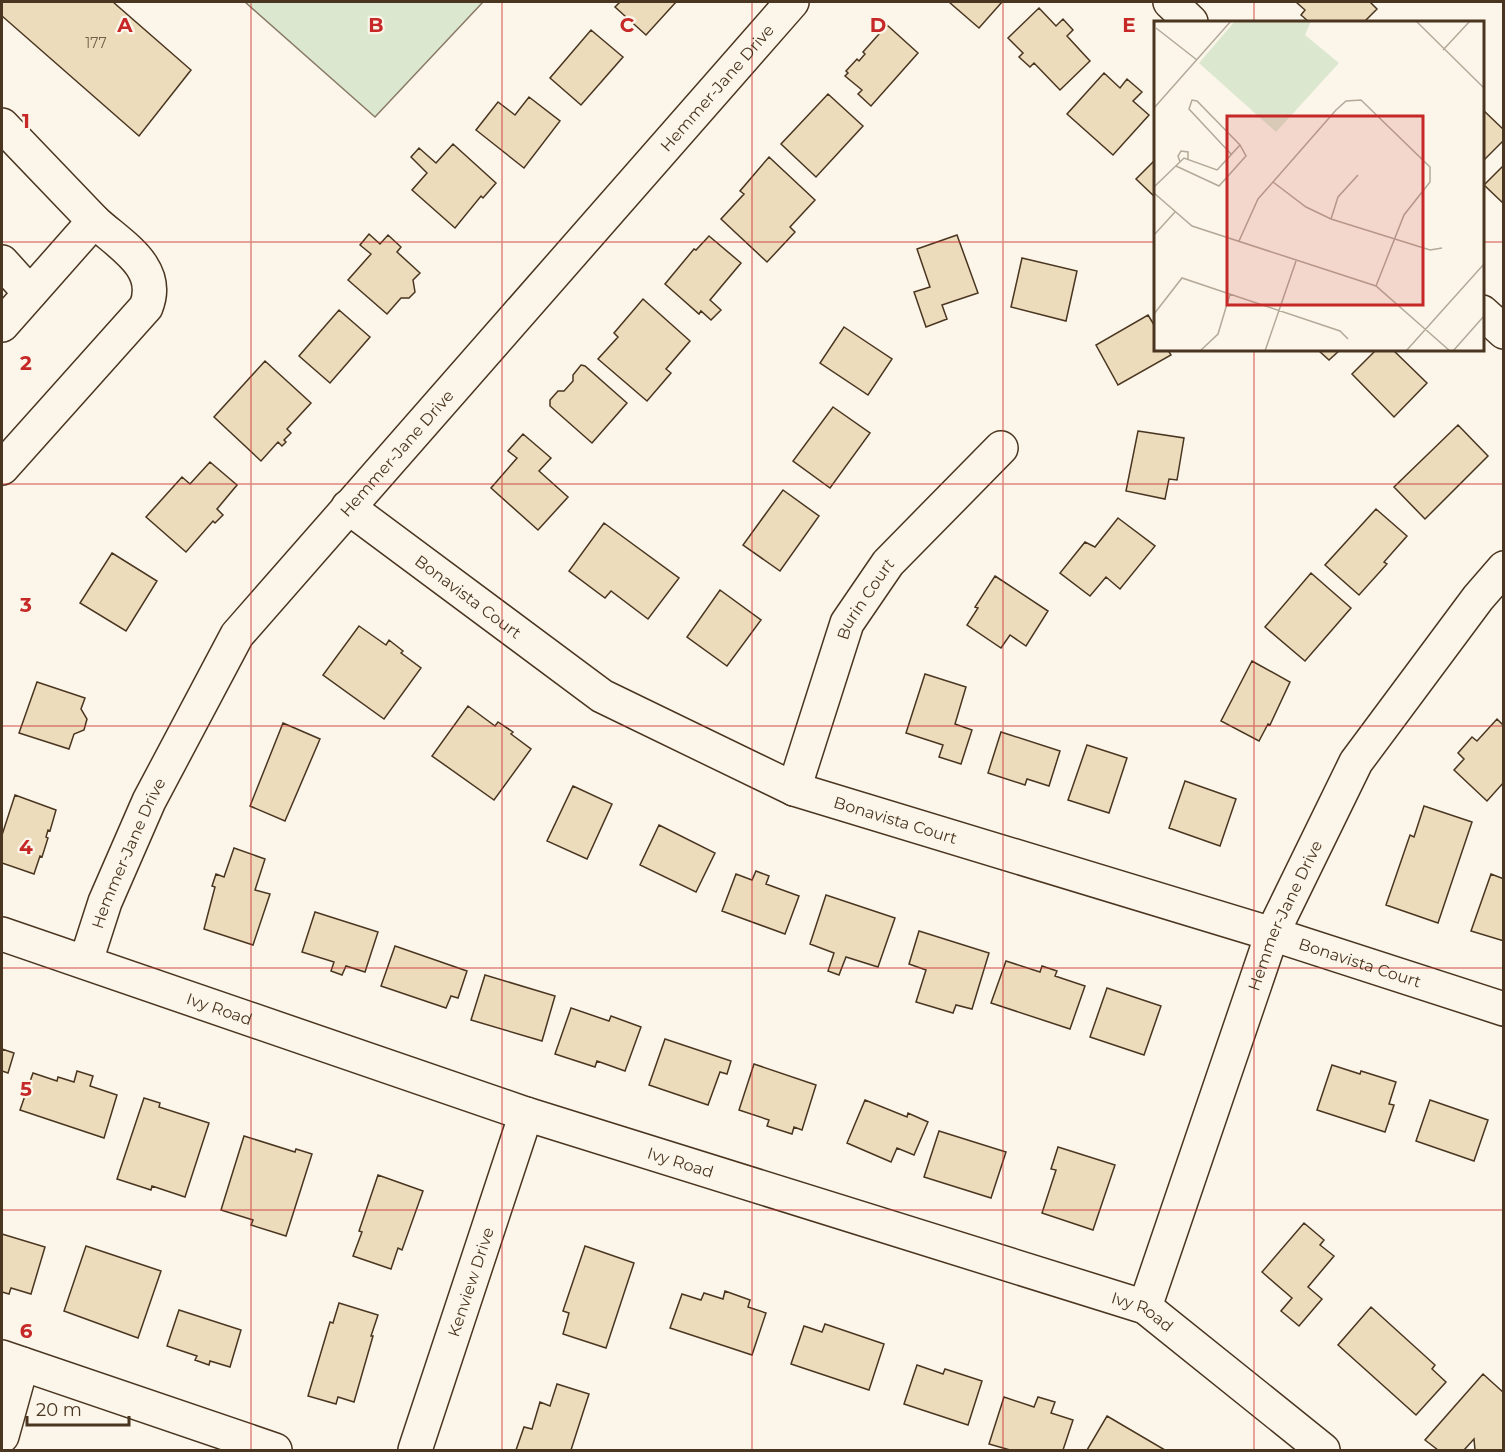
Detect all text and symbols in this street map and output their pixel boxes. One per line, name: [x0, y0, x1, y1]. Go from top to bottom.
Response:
text: A: [116, 13, 133, 37]
text: B: [368, 13, 384, 37]
text: C: [620, 13, 635, 37]
text: D: [870, 13, 886, 37]
text: E: [1122, 13, 1136, 37]
street label: Hemmer-Jane Drive: [657, 21, 778, 155]
inset map: [1154, 21, 1484, 351]
house number: 177: [85, 34, 107, 52]
text: 1: [22, 109, 30, 133]
text: 2: [20, 351, 32, 375]
street label: Hemmer-Jane Drive: [336, 386, 458, 521]
street label: Bonavista Court: [411, 551, 525, 643]
street label: Burin Court: [833, 554, 898, 642]
text: 3: [19, 593, 32, 617]
street label: Hemmer-Jane Drive: [88, 775, 170, 931]
street label: Bonavista Court: [831, 793, 960, 848]
text: 4: [19, 835, 33, 859]
street label: Hemmer-Jane Drive: [1244, 837, 1326, 993]
street label: Bonavista Court: [1296, 934, 1424, 992]
street label: Ivy Road: [184, 989, 255, 1029]
text: 5: [20, 1077, 32, 1101]
street label: Ivy Road: [645, 1143, 716, 1182]
street label: Kenview Drive: [444, 1225, 498, 1339]
street label: Ivy Road: [1109, 1288, 1177, 1336]
text: 6: [20, 1319, 33, 1343]
scale bar: [27, 1389, 129, 1427]
text: 20 m: [36, 1399, 82, 1421]

